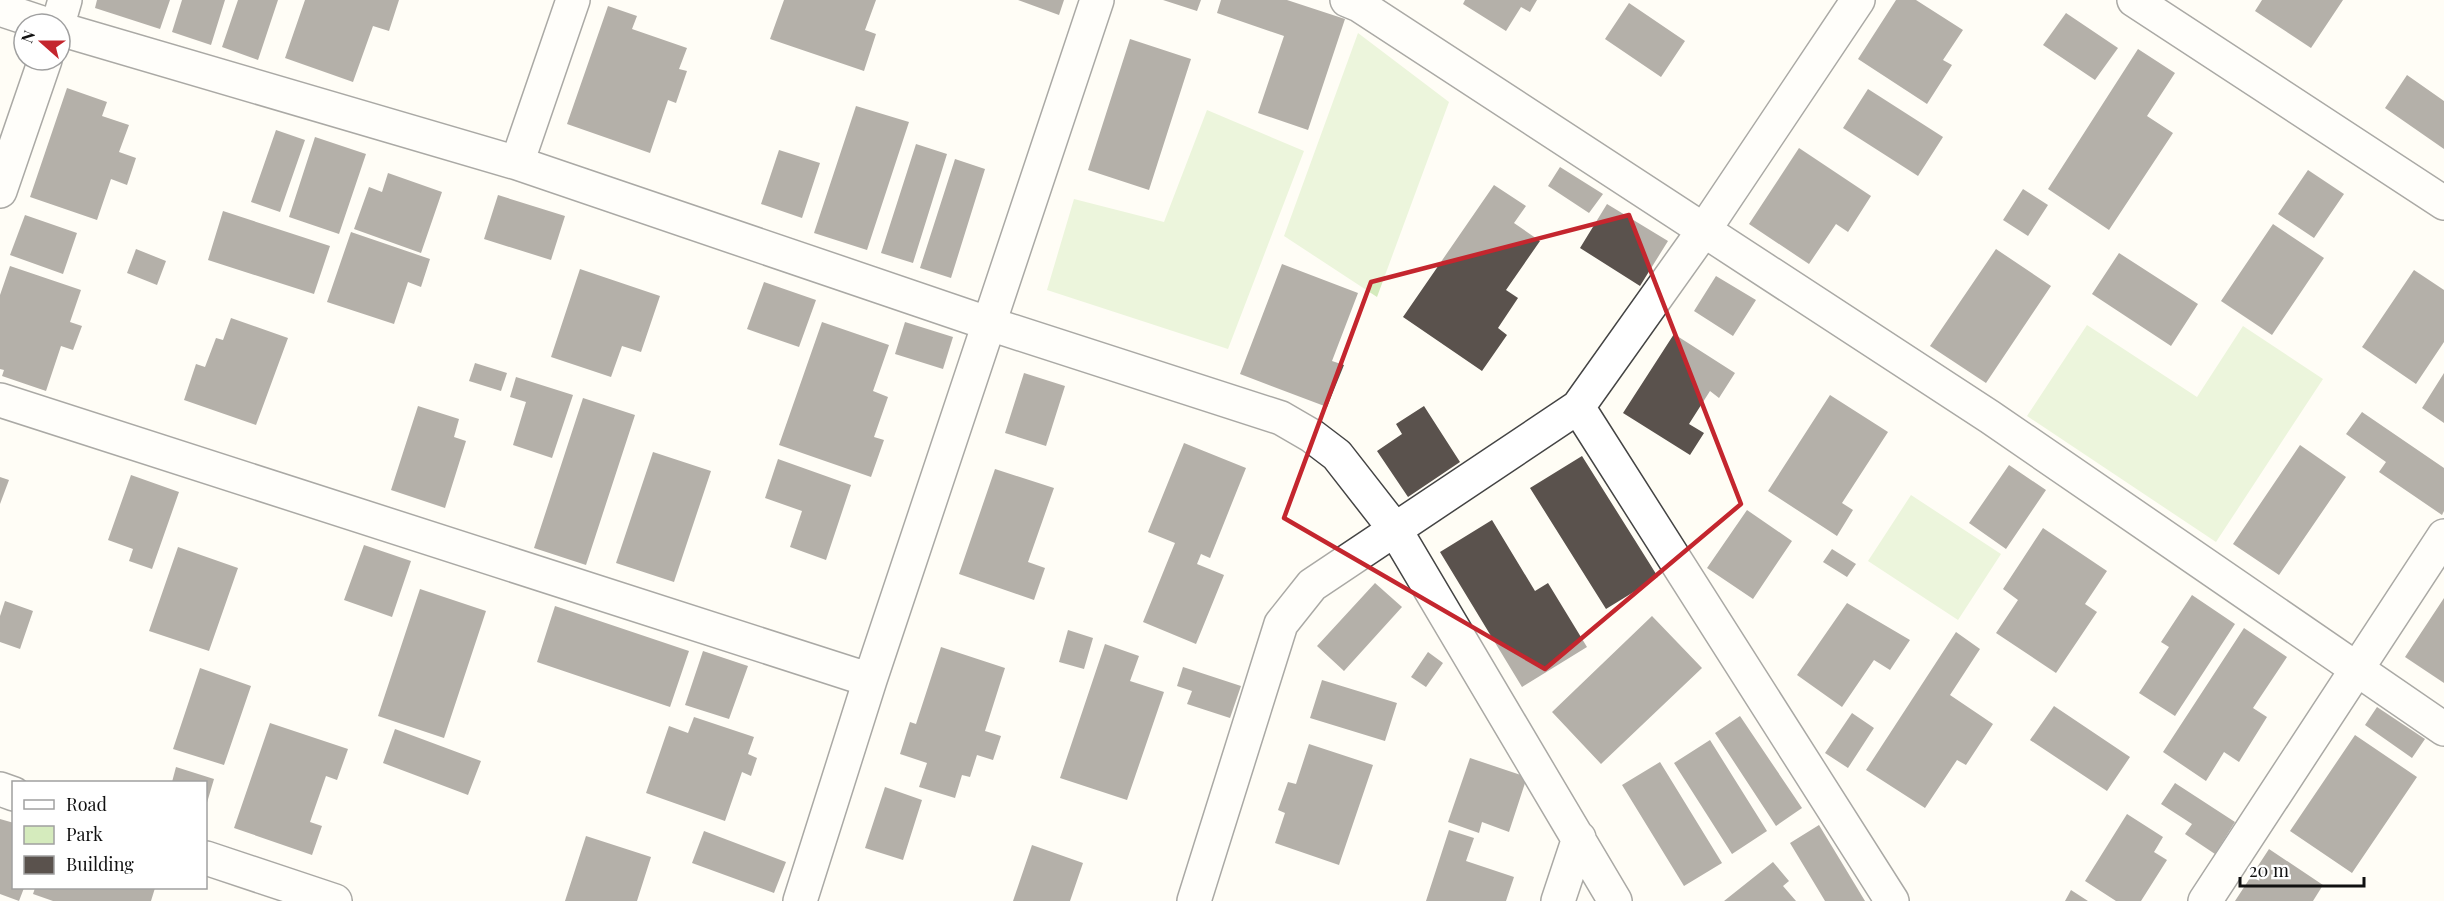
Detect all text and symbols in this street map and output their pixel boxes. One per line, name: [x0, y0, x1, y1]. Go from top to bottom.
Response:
north arrow: [12, 12, 72, 72]
text: N: [16, 27, 40, 46]
legend: [12, 781, 207, 889]
text: Road: [66, 792, 107, 816]
text: Park: [66, 822, 103, 846]
scale bar: [2240, 850, 2364, 888]
text: Building: [66, 852, 134, 876]
text: 20 m: [2249, 858, 2289, 882]

